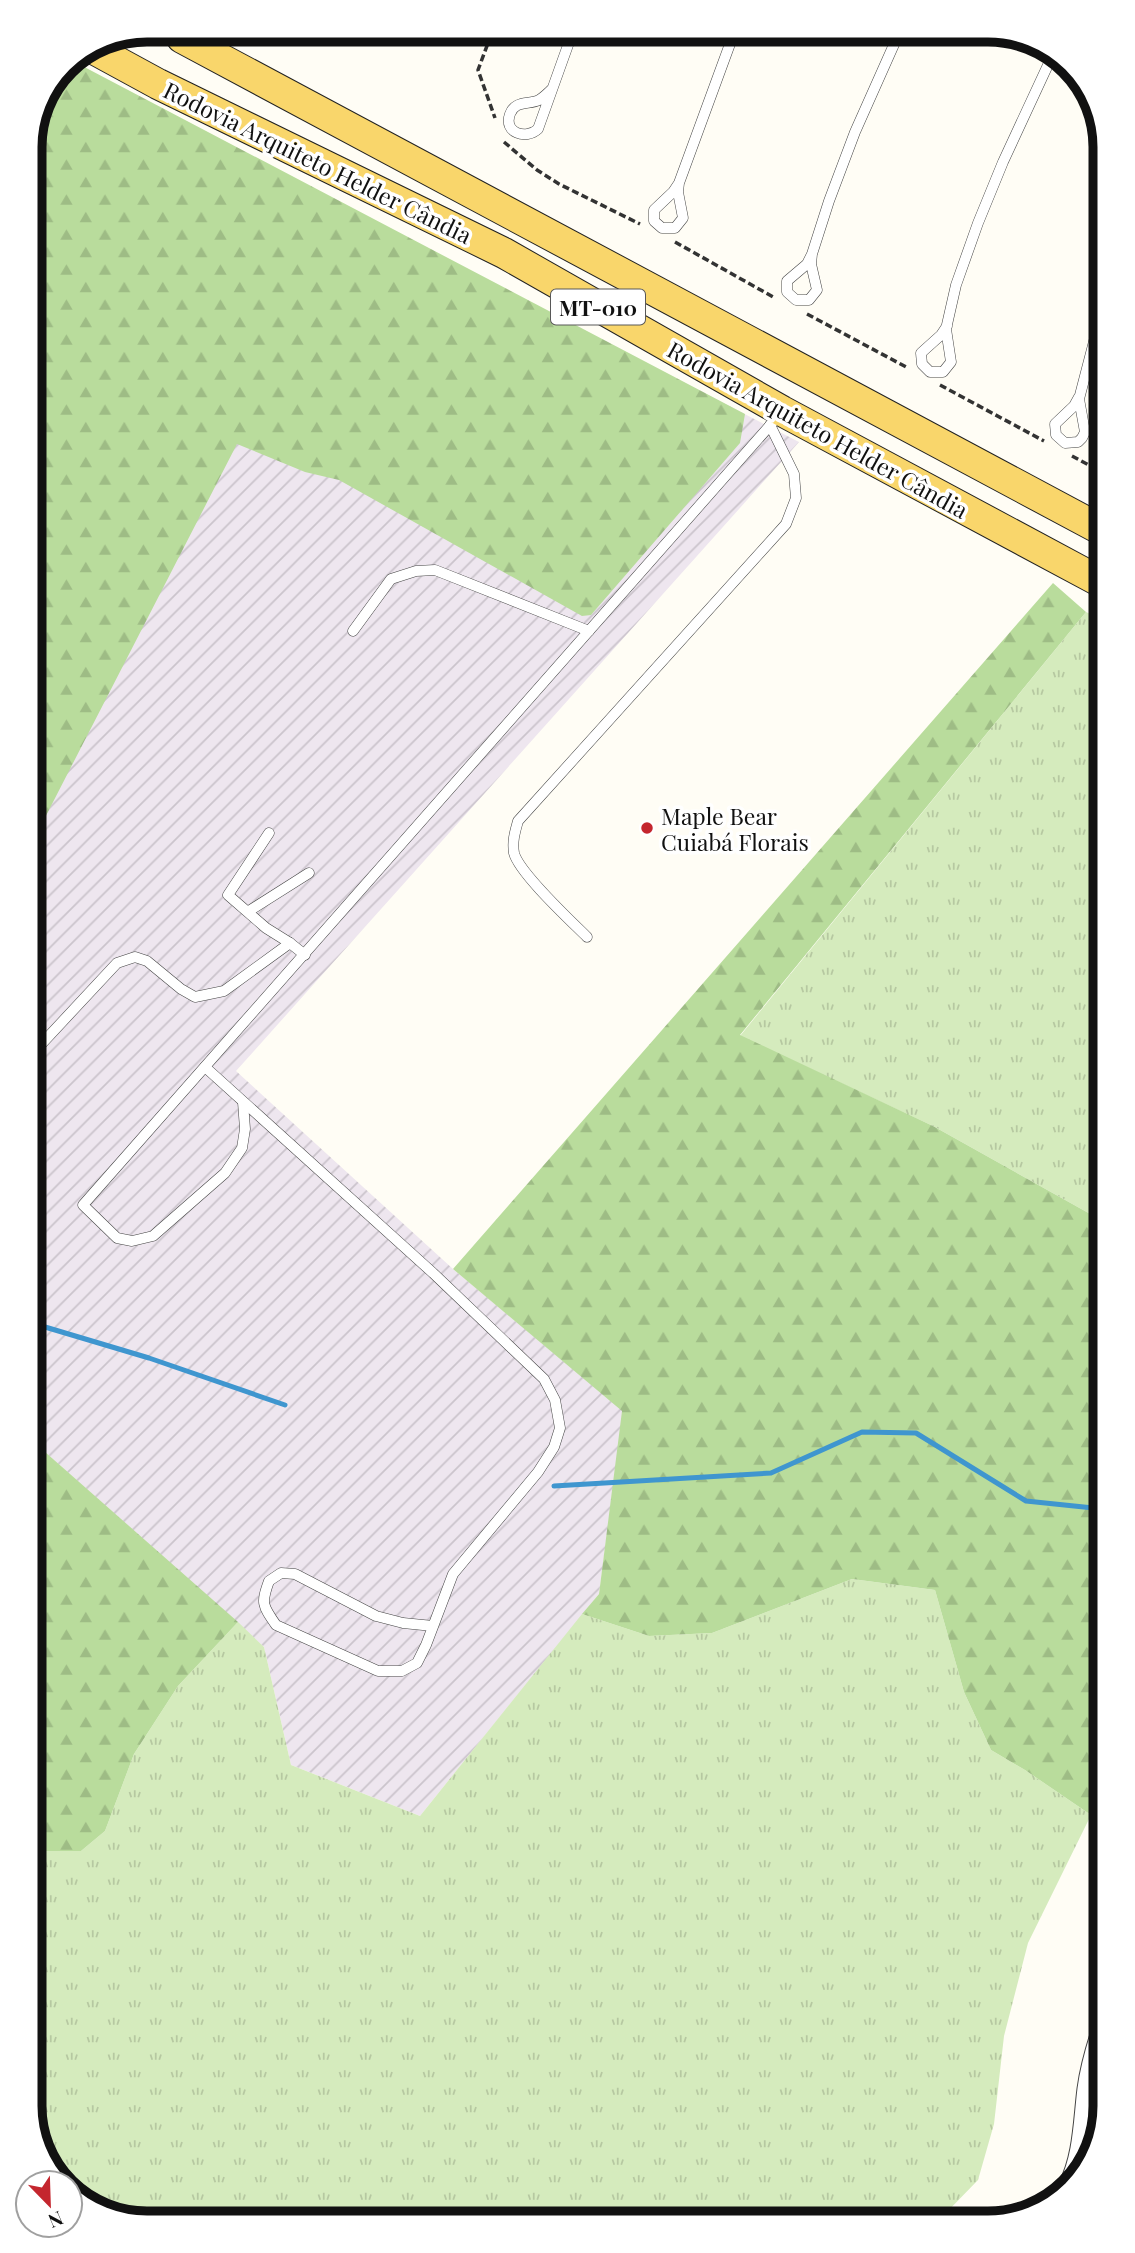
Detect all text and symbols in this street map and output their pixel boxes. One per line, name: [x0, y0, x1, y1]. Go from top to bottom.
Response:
street label: Rodovia Arquiteto Helder Cândia: [159, 74, 478, 250]
road number: MT-010: [551, 290, 645, 324]
street label: Rodovia Arquiteto Helder Cândia: [662, 333, 974, 525]
place label: Maple Bear Cuiabá Florais: [661, 800, 809, 857]
marker: Maple Bear Cuiabá Florais: [639, 820, 655, 836]
north arrow: [14, 2169, 84, 2239]
text: N: [44, 2206, 67, 2235]

